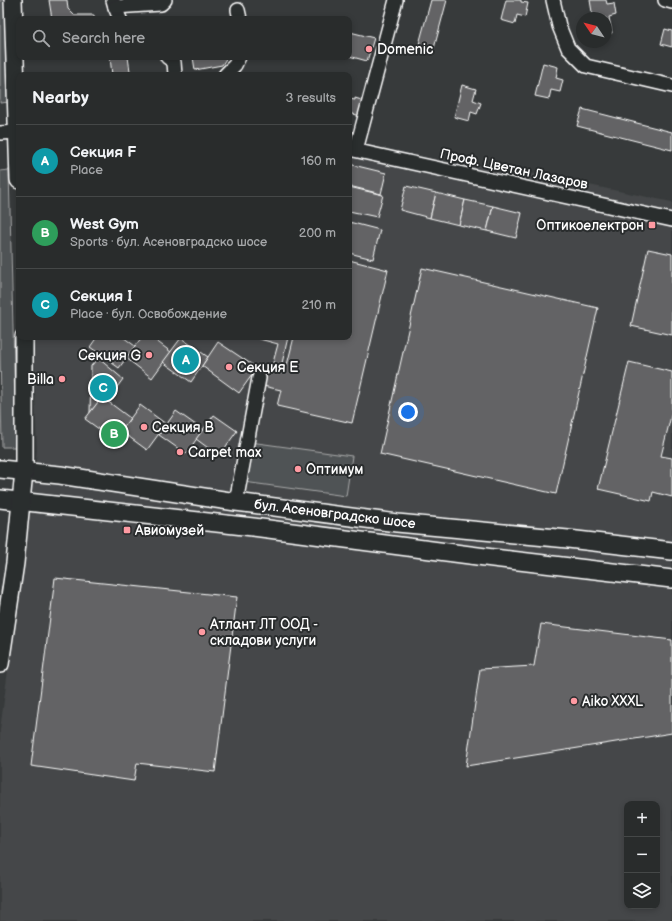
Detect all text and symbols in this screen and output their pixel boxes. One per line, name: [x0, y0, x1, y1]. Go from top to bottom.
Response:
north arrow: [576, 12, 612, 48]
search box: [16, 16, 352, 60]
icon: search: [30, 27, 52, 49]
text: Search here: [62, 29, 145, 48]
place label: Domenic: [377, 41, 433, 58]
marker: Domenic: [364, 44, 374, 54]
text: Nearby: [32, 88, 89, 108]
text: 3 results: [285, 90, 336, 106]
text: Секция F: [70, 143, 136, 162]
street label: Проф. Цветан Лазаров: [439, 145, 590, 193]
text: A: [41, 153, 49, 169]
text: 160 m: [301, 153, 336, 169]
text: Place: [70, 162, 103, 178]
text: West Gym: [70, 215, 139, 234]
place label: Оптикоелектрон: [536, 217, 644, 234]
marker: Оптикоелектрон: [647, 220, 657, 230]
text: B: [40, 225, 50, 241]
text: 200 m: [299, 225, 336, 241]
text: Sports · бул. Асеновградско шосе: [70, 234, 267, 250]
text: Секция I: [70, 287, 132, 306]
text: C: [40, 297, 50, 313]
text: 210 m: [302, 297, 336, 313]
text: Place · бул. Освобождение: [70, 306, 227, 322]
pin: A: [173, 345, 199, 375]
place label: Секция G: [78, 347, 141, 364]
marker: Секция G: [144, 350, 154, 360]
place label: Секция E: [237, 359, 299, 376]
marker: Секция E: [224, 362, 234, 372]
place label: Billa: [27, 371, 54, 388]
pin: C: [90, 373, 116, 403]
marker: Billa: [57, 374, 67, 384]
your location: [398, 402, 418, 422]
pin: B: [101, 419, 127, 449]
place label: Секция B: [152, 419, 214, 436]
marker: Секция B: [139, 422, 149, 432]
place label: Carpet max: [188, 444, 262, 461]
marker: Carpet max: [175, 447, 185, 457]
place label: Оптимум: [306, 461, 363, 478]
marker: Оптимум: [293, 464, 303, 474]
street label: бул. Асеновградско шосе: [253, 496, 417, 532]
place label: Авиомузей: [134, 522, 204, 539]
marker: Авиомузей: [122, 525, 132, 535]
place label: Атлант ЛТ ООД - складови услуги: [209, 616, 318, 649]
marker: Атлант ЛТ ООД - складови услуги: [197, 627, 207, 637]
place label: Aiko XXXL: [582, 693, 643, 710]
marker: Aiko XXXL: [569, 696, 579, 706]
map controls: [624, 801, 660, 909]
button: +: [624, 801, 660, 837]
button: −: [624, 837, 660, 873]
button: layers: [624, 873, 660, 909]

